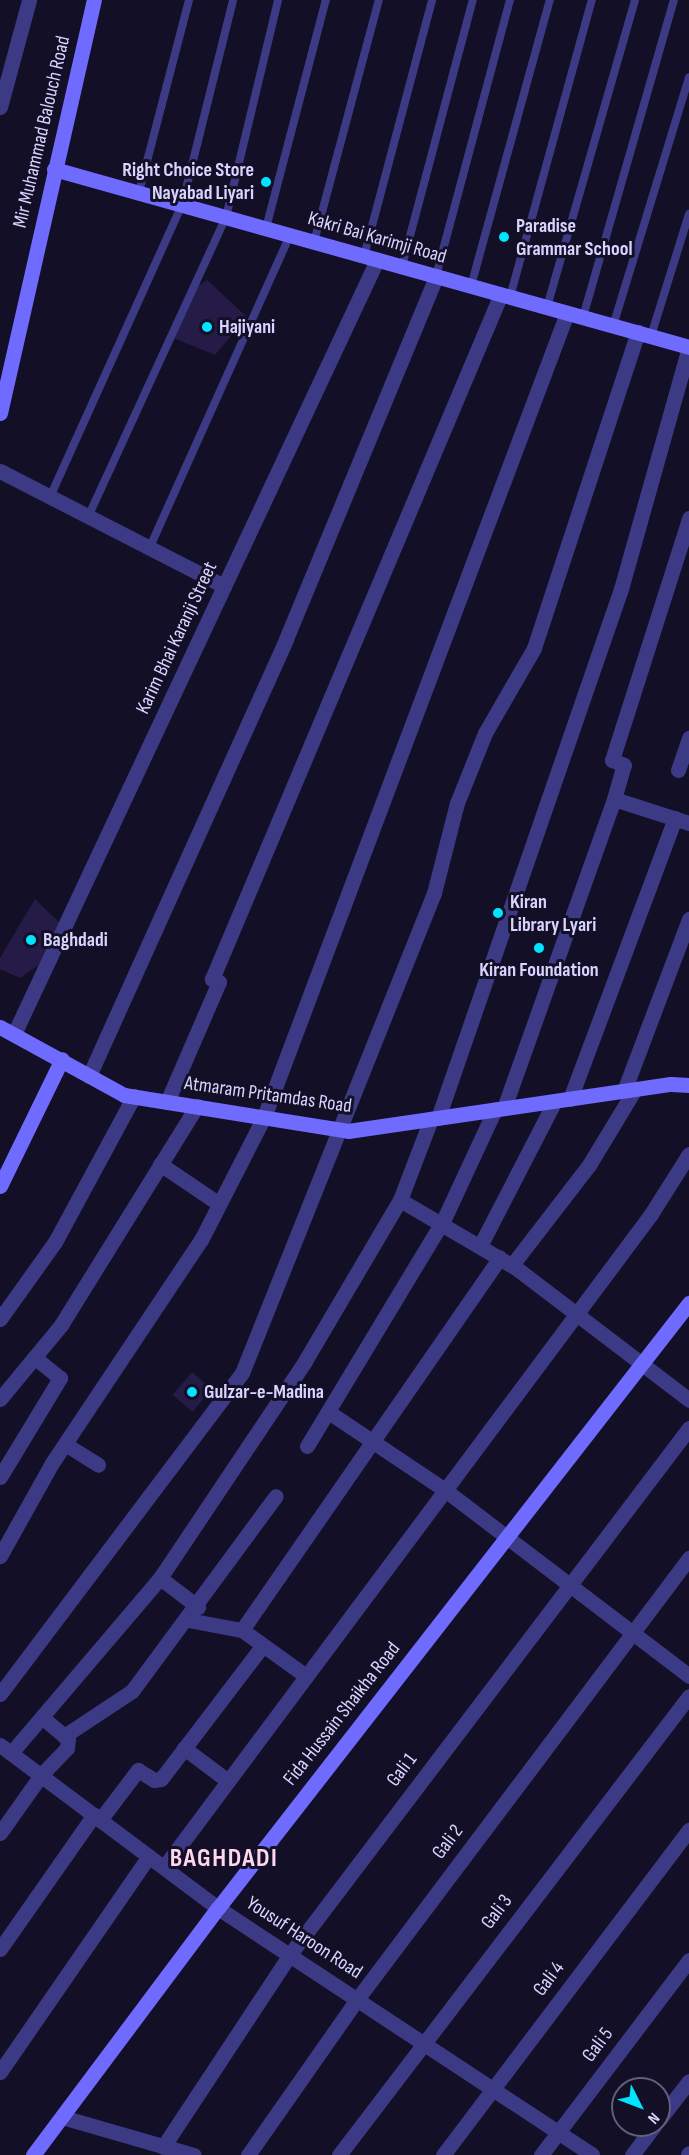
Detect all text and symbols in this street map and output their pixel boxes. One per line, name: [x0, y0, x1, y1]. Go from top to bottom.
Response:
street label: Mir Muhammad Balouch Road: [8, 34, 76, 230]
place label: Right Choice Store Nayabad Liyari: [122, 158, 254, 205]
marker: Right Choice Store Nayabad Liyari: [259, 175, 273, 189]
street label: Kakri Bai Karimji Road: [305, 207, 449, 269]
place label: Paradise Grammar School: [516, 214, 632, 261]
marker: Paradise Grammar School: [497, 230, 511, 244]
place label: Hajiyani: [219, 315, 275, 339]
marker: Hajiyani: [200, 320, 214, 334]
street label: Karim Bhai Karanji Street: [131, 558, 223, 718]
place label: Kiran Library Lyari: [510, 890, 596, 937]
marker: Kiran Library Lyari: [491, 906, 505, 920]
place label: Baghdadi: [43, 928, 108, 952]
marker: Baghdadi: [24, 933, 38, 947]
marker: Kiran Foundation: [532, 941, 546, 955]
place label: Kiran Foundation: [479, 958, 599, 982]
street label: Atmaram Pritamdas Road: [183, 1071, 353, 1119]
place label: Gulzar-e-Madina: [204, 1380, 324, 1404]
marker: Gulzar-e-Madina: [185, 1385, 199, 1399]
street label: Fida Hussain Shaikha Road: [279, 1637, 405, 1791]
street label: Gali 1: [382, 1749, 422, 1791]
street label: Gali 2: [427, 1820, 469, 1864]
district label: BAGHDADI: [170, 1843, 278, 1875]
street label: Gali 3: [476, 1890, 518, 1934]
street label: Yousuf Haroon Road: [242, 1892, 366, 1984]
street label: Gali 4: [528, 1957, 570, 2001]
street label: Gali 5: [577, 2023, 619, 2067]
north arrow: [611, 2077, 671, 2137]
text: N: [643, 2109, 663, 2128]

